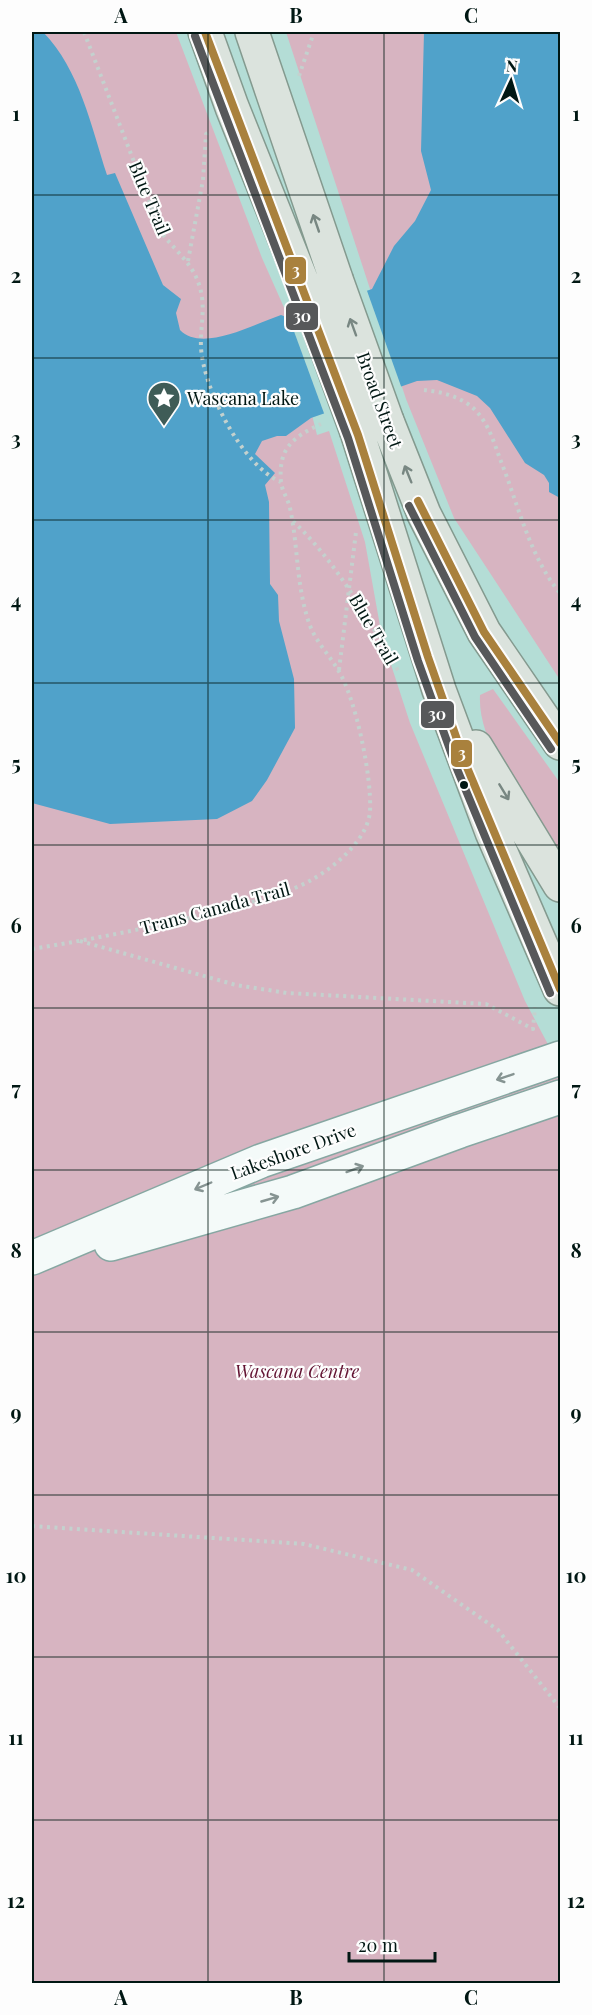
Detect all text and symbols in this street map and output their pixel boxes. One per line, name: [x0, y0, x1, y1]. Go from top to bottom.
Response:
text: A: [113, 1, 128, 28]
text: B: [289, 1, 303, 28]
text: C: [464, 1, 478, 28]
north arrow: [481, 51, 541, 111]
text: N: [506, 55, 519, 76]
text: 1: [12, 99, 20, 126]
text: 1: [572, 99, 580, 126]
street label: Blue Trail: [124, 157, 176, 239]
one-way arrow: [310, 215, 321, 233]
line badge: 3: [284, 256, 307, 285]
text: 3: [292, 259, 300, 280]
text: 2: [11, 261, 21, 288]
text: 2: [571, 261, 581, 288]
line badge: 30: [285, 302, 319, 331]
text: 30: [293, 305, 311, 326]
one-way arrow: [347, 318, 358, 337]
street label: Broad Street: [351, 349, 409, 452]
place icon: Wascana Lake: [146, 380, 182, 427]
place label: Wascana Lake: [186, 386, 299, 410]
text: 3: [11, 424, 21, 451]
text: 3: [571, 424, 581, 451]
one-way arrow: [402, 465, 413, 484]
text: 4: [11, 586, 21, 613]
text: 4: [571, 586, 581, 613]
street label: Blue Trail: [344, 589, 404, 669]
line badge: 30: [420, 700, 455, 729]
text: 30: [428, 703, 446, 724]
line badge: 3: [450, 739, 473, 768]
text: 3: [458, 742, 466, 763]
text: 5: [11, 749, 21, 776]
text: 5: [571, 749, 581, 776]
unlabelled marker: [458, 779, 470, 791]
one-way arrow: [498, 783, 510, 800]
street label: Trans Canada Trail: [137, 876, 293, 940]
text: 6: [10, 911, 22, 938]
text: 6: [570, 911, 582, 938]
one-way arrow: [496, 1072, 515, 1083]
text: 7: [11, 1074, 21, 1101]
text: 7: [571, 1074, 581, 1101]
street label: Lakeshore Drive: [227, 1117, 359, 1185]
one-way arrow: [345, 1163, 364, 1174]
one-way arrow: [195, 1181, 213, 1192]
one-way arrow: [260, 1193, 279, 1204]
text: 8: [10, 1236, 22, 1263]
text: 8: [570, 1236, 582, 1263]
park label: Wascana Centre: [235, 1359, 360, 1383]
text: 9: [10, 1398, 22, 1425]
text: 9: [570, 1398, 582, 1425]
text: 10: [6, 1561, 26, 1588]
text: 10: [566, 1561, 586, 1588]
text: 11: [8, 1723, 24, 1750]
text: 11: [568, 1723, 584, 1750]
text: 12: [7, 1886, 25, 1913]
text: 12: [567, 1886, 585, 1913]
scale bar: [349, 1925, 434, 1963]
text: 20 m: [358, 1933, 398, 1957]
text: A: [113, 1983, 128, 2010]
text: B: [289, 1983, 303, 2010]
text: C: [464, 1983, 478, 2010]

